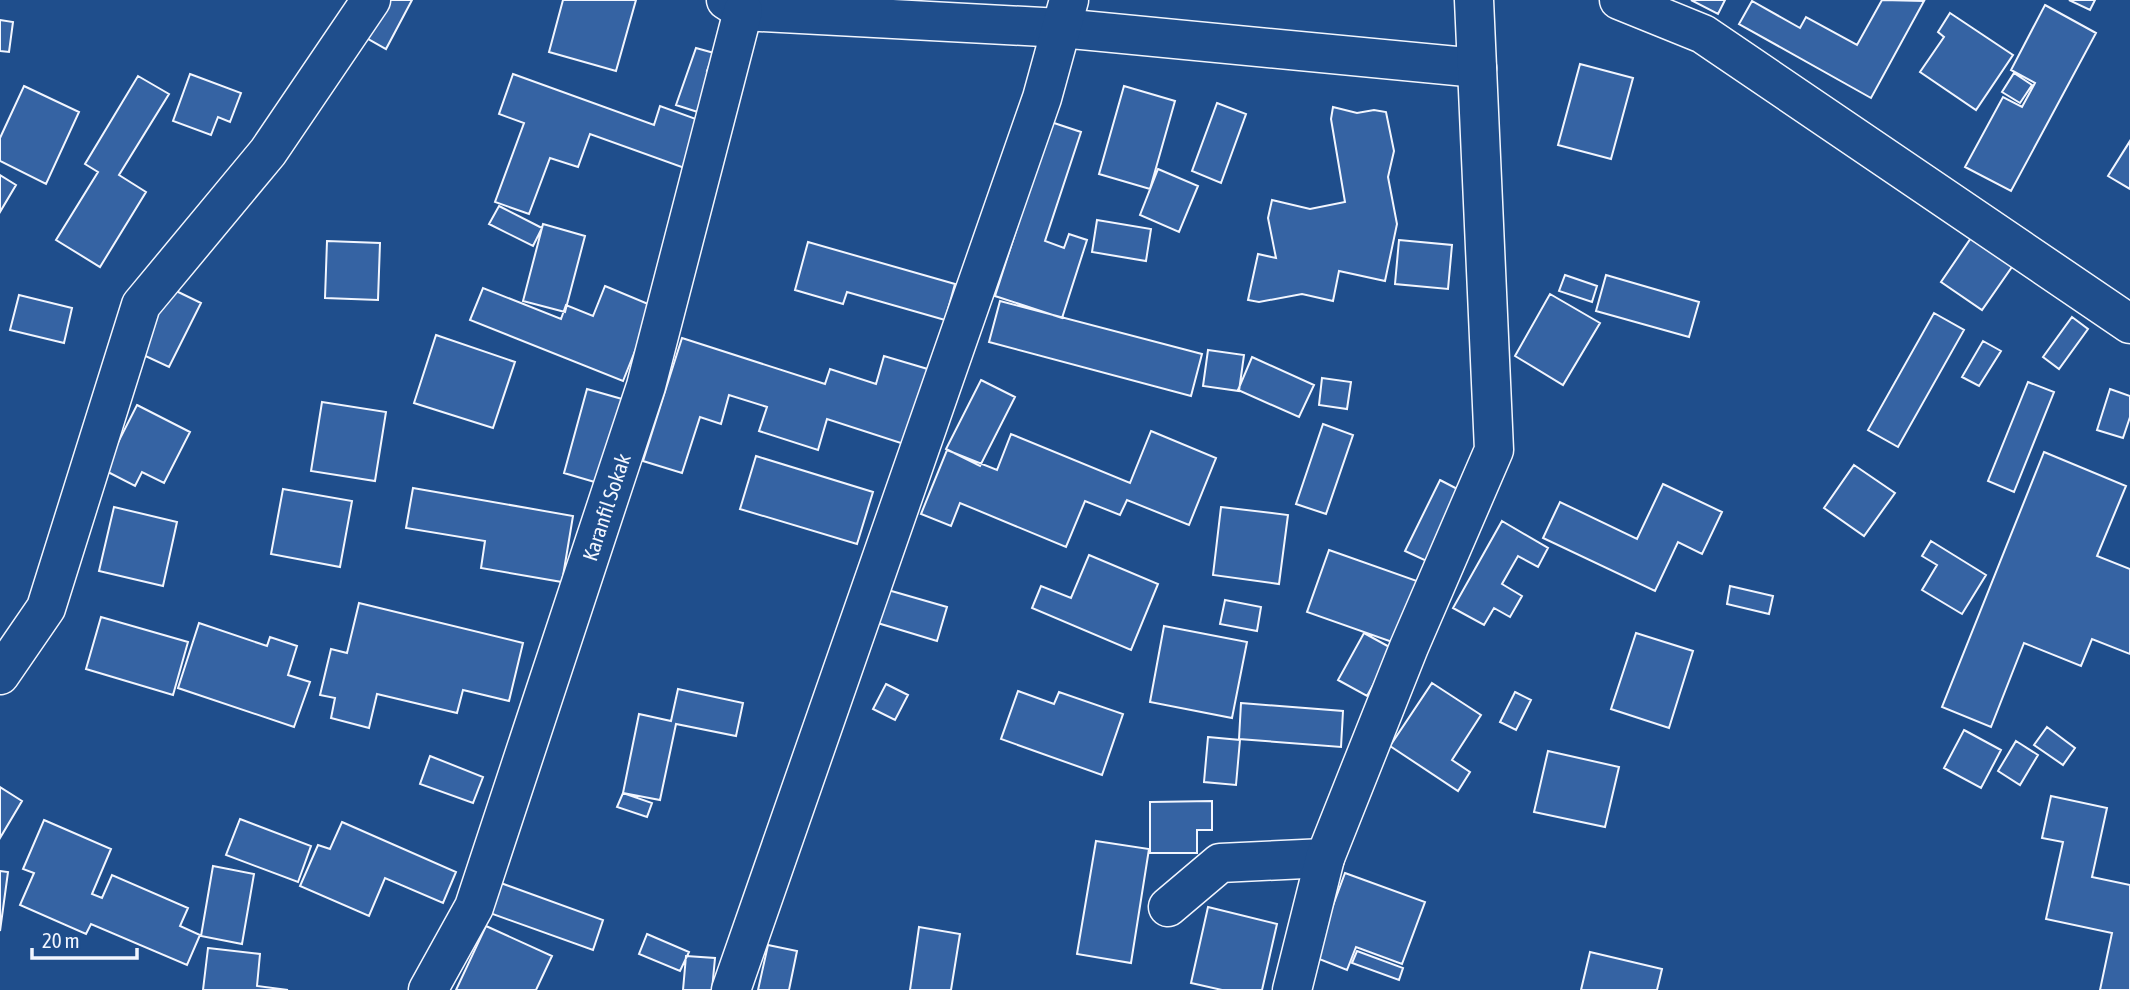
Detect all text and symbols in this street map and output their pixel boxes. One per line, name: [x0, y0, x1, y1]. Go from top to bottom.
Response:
street label: Karanfil Sokak: [577, 450, 635, 564]
scale bar: [32, 916, 136, 960]
text: 20 m: [42, 928, 80, 952]

